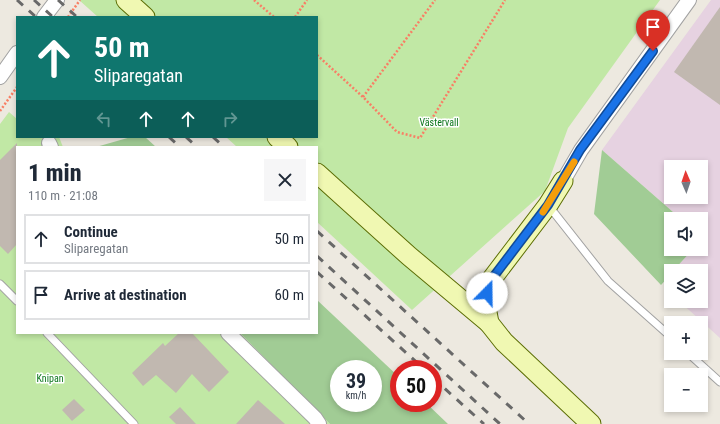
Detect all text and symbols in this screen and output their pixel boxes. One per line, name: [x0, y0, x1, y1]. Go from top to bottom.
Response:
pin: [636, 10, 670, 51]
icon: arrive: [642, 16, 664, 38]
text: 50 m: [94, 31, 150, 64]
icon: ahead: [28, 32, 80, 84]
text: Sliparegatan: [94, 65, 183, 86]
icon: left: [93, 108, 115, 130]
icon: ahead: [135, 108, 157, 130]
icon: ahead: [177, 108, 199, 130]
icon: right: [219, 108, 241, 130]
park label: Västervall: [419, 117, 459, 128]
text: 1 min: [28, 159, 82, 187]
button: close: [264, 159, 306, 201]
north arrow: [664, 160, 708, 204]
map controls: [664, 160, 708, 412]
text: 110 m · 21:08: [28, 188, 98, 203]
button: sound: [664, 212, 708, 256]
text: Continue: [64, 223, 118, 241]
icon: ahead: [30, 228, 52, 250]
text: 50 m: [274, 230, 304, 248]
text: Sliparegatan: [64, 241, 128, 256]
button: layers: [664, 264, 708, 308]
position arrow: [466, 272, 508, 314]
icon: arrive: [30, 284, 52, 306]
text: Arrive at destination: [64, 286, 187, 304]
text: 60 m: [274, 286, 304, 304]
button: +: [664, 316, 708, 360]
speed limit sign: 50: [390, 360, 442, 412]
button: −: [664, 368, 708, 412]
text: 39: [346, 369, 366, 393]
park label: Knipan: [36, 373, 64, 384]
text: km/h: [346, 390, 366, 401]

